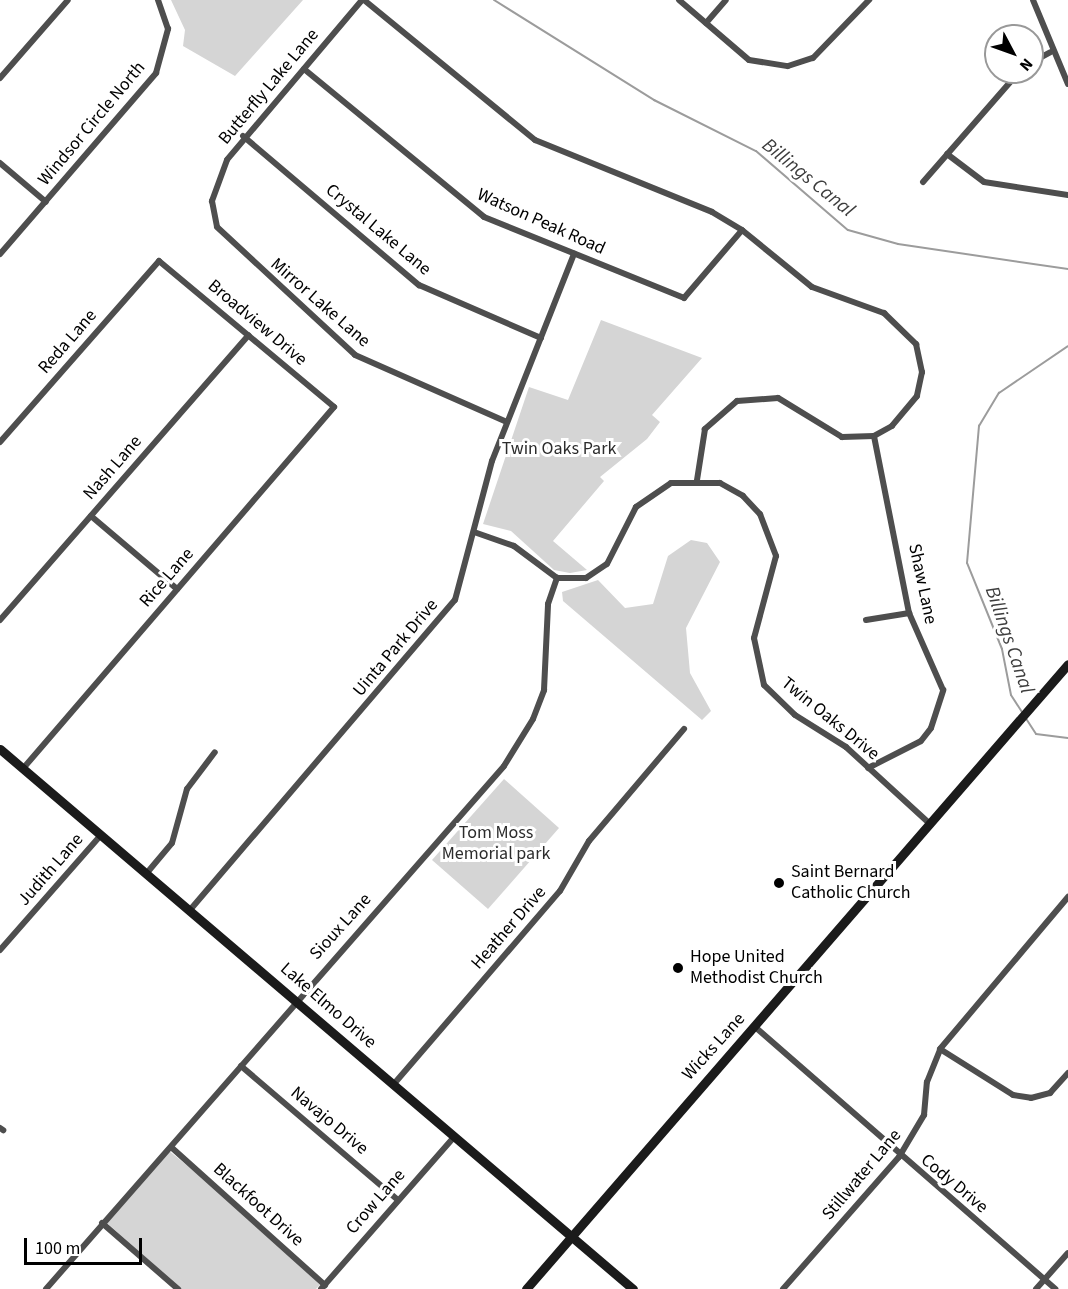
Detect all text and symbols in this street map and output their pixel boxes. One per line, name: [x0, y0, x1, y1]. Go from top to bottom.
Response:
north arrow: [984, 24, 1044, 84]
street label: Butterfly Lake Lane: [214, 25, 324, 149]
text: N: [1014, 53, 1038, 76]
street label: Windsor Circle North: [34, 58, 150, 190]
water label: Billings Canal: [757, 133, 859, 223]
street label: Crystal Lake Lane: [321, 180, 435, 280]
street label: Watson Peak Road: [474, 184, 608, 260]
street label: Mirror Lake Lane: [266, 254, 374, 352]
street label: Broadview Drive: [203, 275, 311, 371]
street label: Reda Lane: [34, 305, 102, 379]
street label: Nash Lane: [79, 431, 147, 505]
park label: Twin Oaks Park: [502, 438, 616, 460]
street label: Shaw Lane: [903, 542, 941, 626]
street label: Rice Lane: [135, 544, 199, 612]
water label: Billings Canal: [979, 583, 1039, 697]
street label: Uinta Park Drive: [349, 595, 443, 701]
street label: Twin Oaks Drive: [777, 673, 883, 765]
park label: Tom Moss Memorial park: [442, 823, 550, 866]
street label: Judith Lane: [14, 829, 88, 911]
place label: Saint Bernard Catholic Church: [791, 862, 910, 904]
marker: Saint Bernard Catholic Church: [772, 876, 786, 890]
street label: Heather Drive: [467, 882, 551, 974]
street label: Sioux Lane: [306, 889, 376, 965]
place label: Hope United Methodist Church: [690, 947, 823, 990]
street label: Lake Elmo Drive: [276, 958, 380, 1054]
marker: Hope United Methodist Church: [671, 961, 685, 975]
street label: Wicks Lane: [678, 1009, 750, 1085]
street label: Navajo Drive: [286, 1082, 372, 1160]
street label: Stillwater Lane: [818, 1125, 906, 1225]
street label: Cody Drive: [916, 1150, 992, 1218]
street label: Blackfoot Drive: [208, 1159, 308, 1251]
street label: Crow Lane: [342, 1165, 410, 1239]
scale bar: [27, 1226, 146, 1264]
text: 100 m: [35, 1236, 80, 1261]

